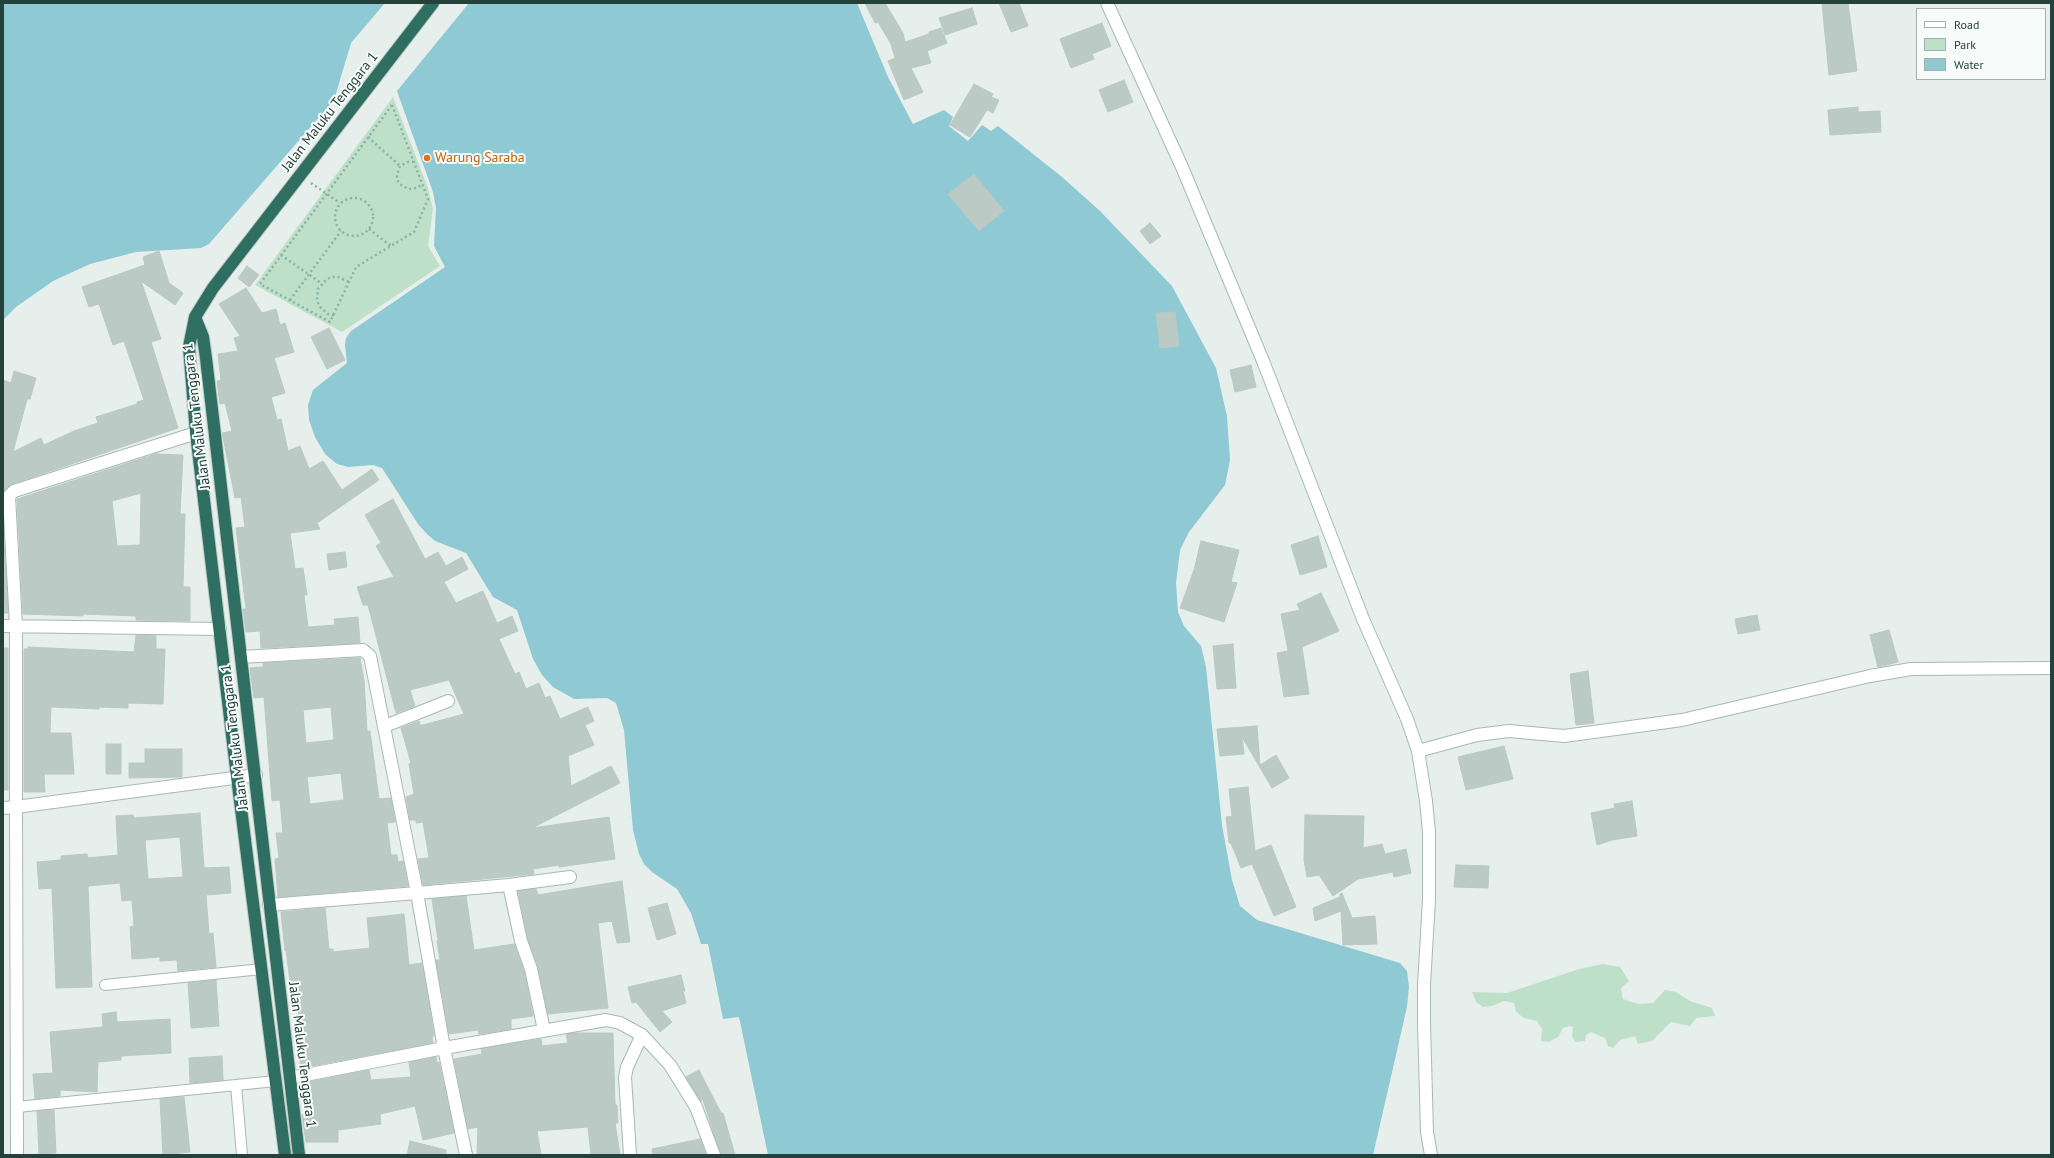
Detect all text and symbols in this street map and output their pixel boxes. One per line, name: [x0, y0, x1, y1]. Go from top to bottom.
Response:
legend: [1916, 8, 2046, 80]
text: Road: [1954, 17, 1979, 32]
text: Park: [1954, 37, 1976, 52]
street label: Jalan Maluku Tenggara 1: [278, 49, 382, 175]
text: Water: [1954, 57, 1984, 72]
place label: Warung Saraba: [435, 150, 525, 166]
marker: Warung Saraba: [422, 153, 432, 163]
street label: Jalan Maluku Tenggara 1: [180, 342, 214, 490]
street label: Jalan Maluku Tenggara 1: [218, 663, 252, 811]
street label: Jalan Maluku Tenggara 1: [285, 981, 319, 1129]

